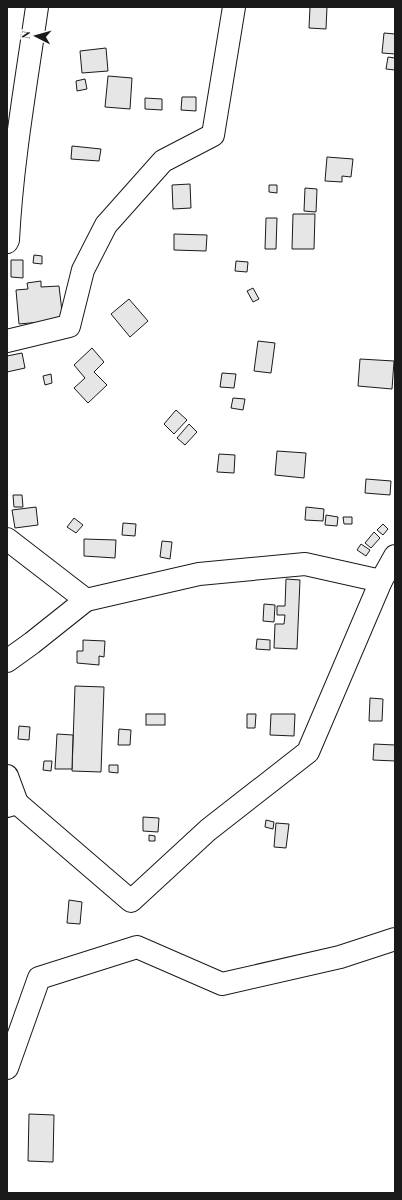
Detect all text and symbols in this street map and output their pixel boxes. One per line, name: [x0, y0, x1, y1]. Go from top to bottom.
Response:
north arrow: [16, 16, 56, 56]
text: N: [18, 30, 33, 40]

